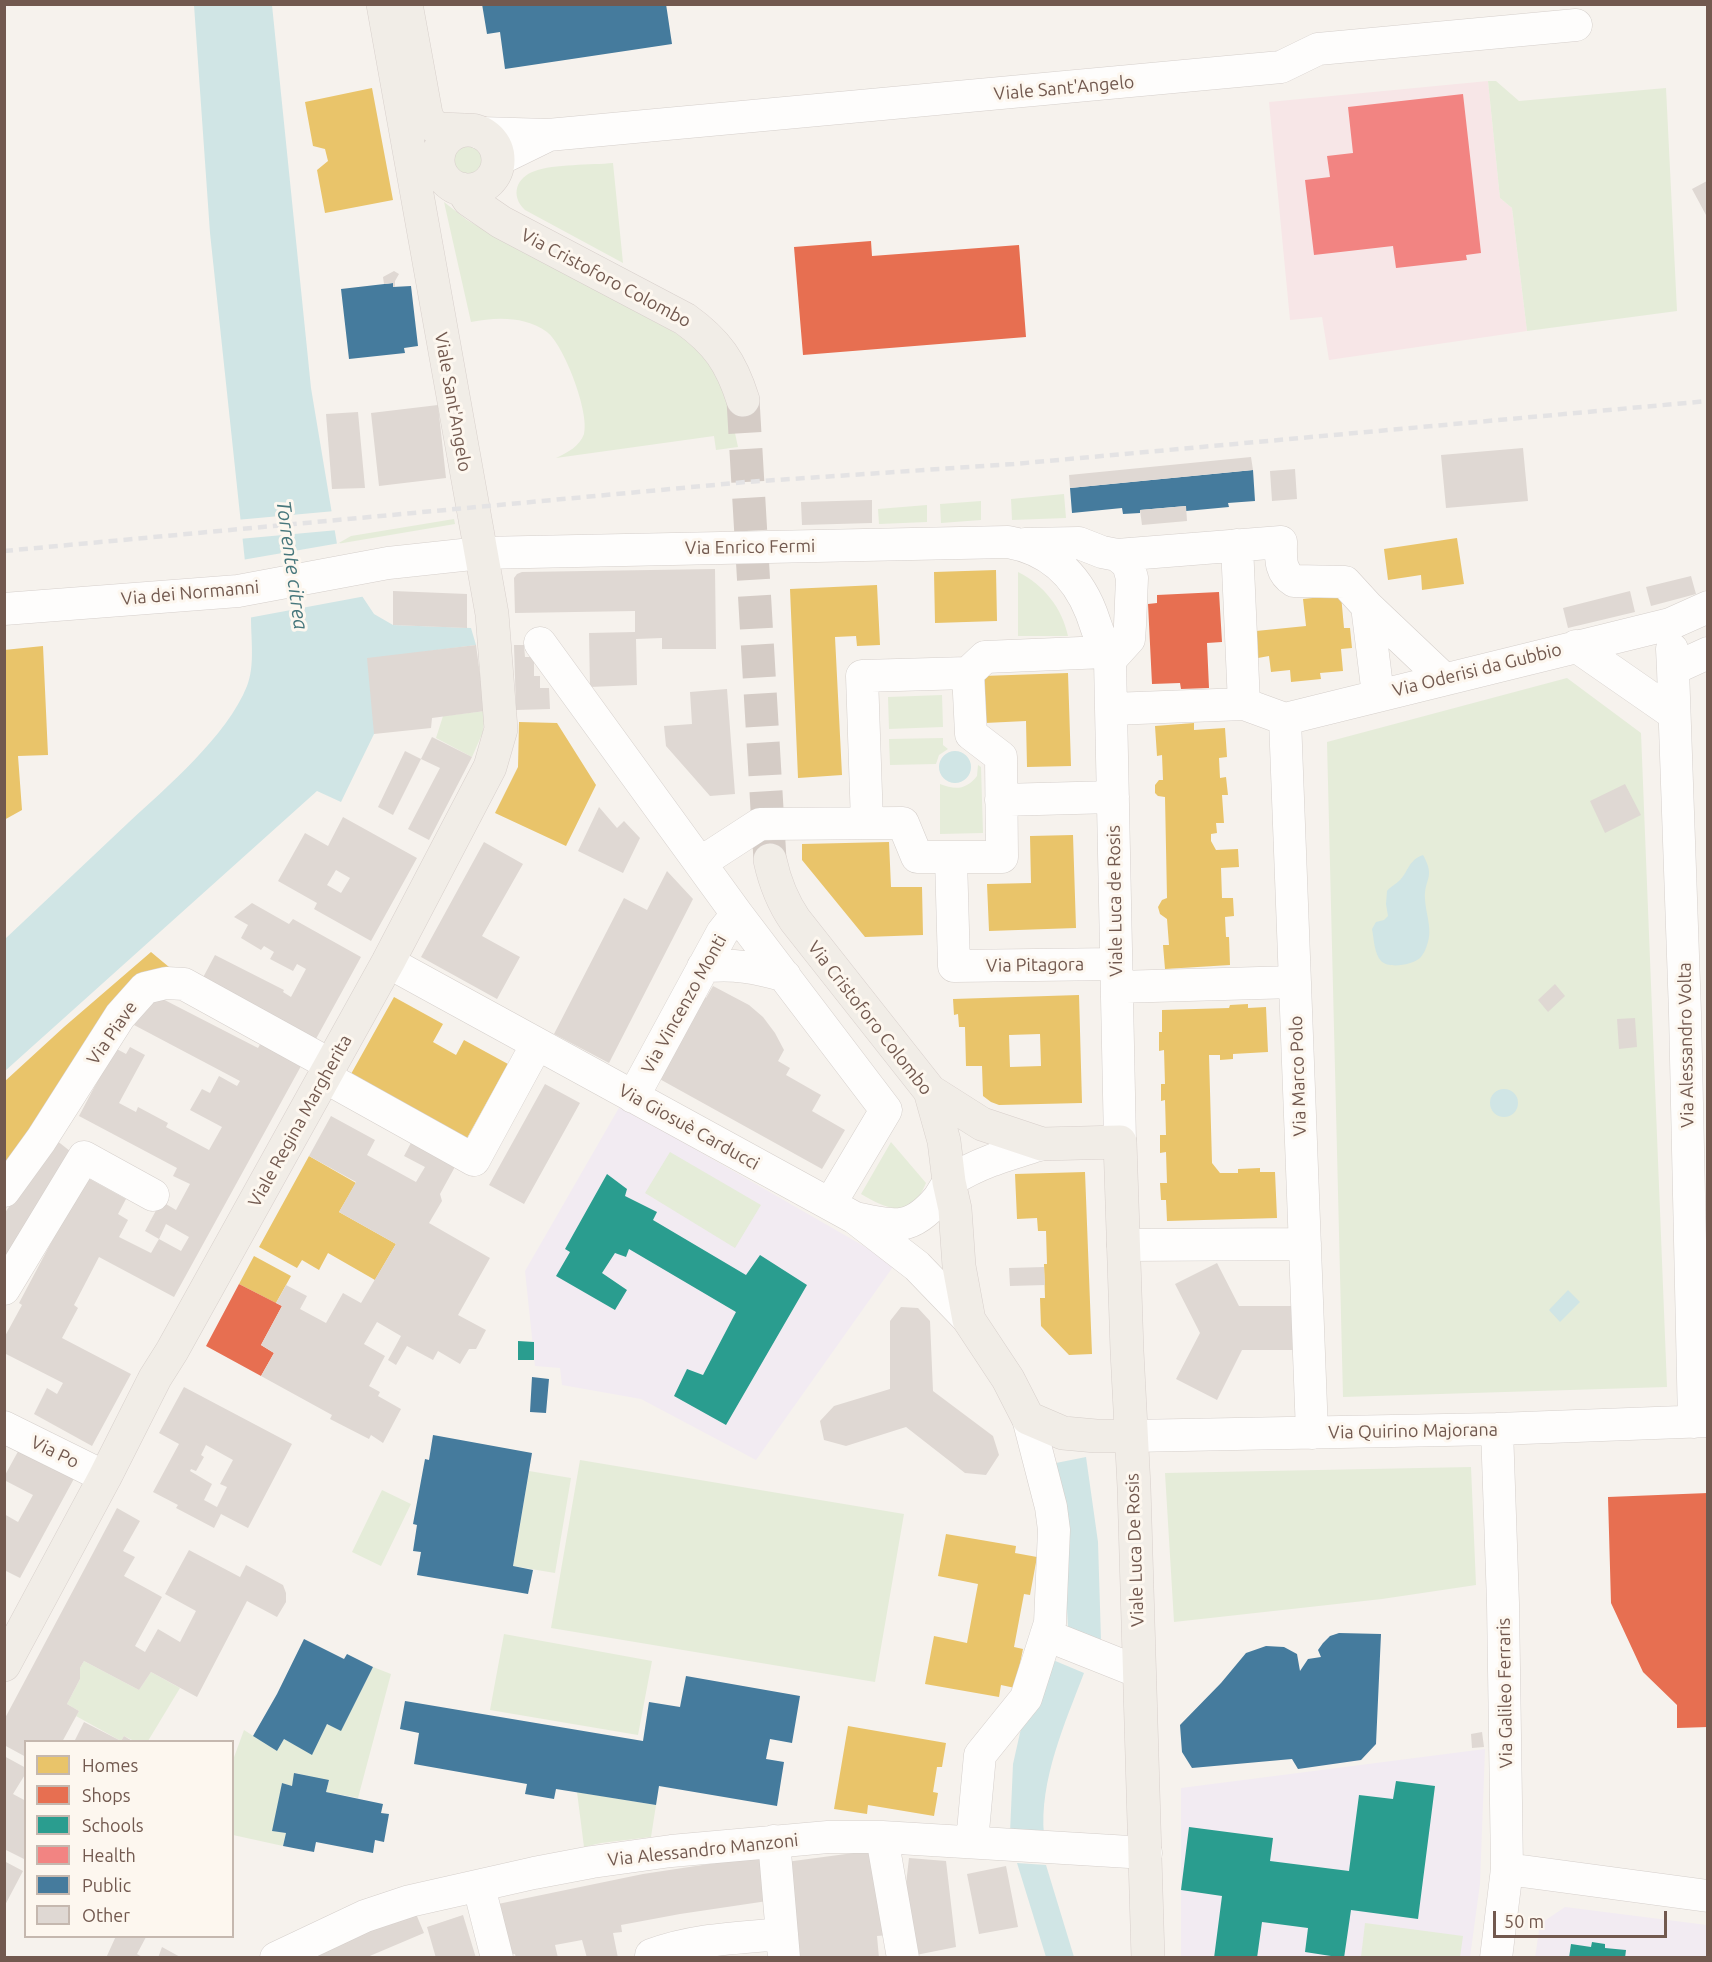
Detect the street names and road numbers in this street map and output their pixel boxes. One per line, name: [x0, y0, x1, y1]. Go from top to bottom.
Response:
street label: Viale Sant'Angelo: [993, 71, 1135, 105]
street label: Via Cristoforo Colombo: [517, 224, 695, 332]
street label: Viale Sant'Angelo: [430, 331, 476, 473]
street label: Via Enrico Fermi: [685, 535, 815, 559]
street label: Via dei Normanni: [120, 576, 260, 610]
street label: Via Oderisi da Gubbio: [1390, 639, 1564, 701]
street label: Viale Luca de Rosis: [1103, 825, 1127, 977]
street label: Via Vincenzo Monti: [637, 931, 731, 1077]
street label: Via Cristoforo Colombo: [803, 937, 937, 1099]
street label: Via Pitagora: [986, 953, 1084, 977]
street label: Via Alessandro Volta: [1674, 962, 1698, 1128]
street label: Via Piave: [82, 997, 142, 1069]
street label: Via Marco Polo: [1285, 1015, 1311, 1137]
street label: Viale Regina Margherita: [244, 1031, 356, 1211]
street label: Via Giosuè Carducci: [615, 1079, 763, 1175]
street label: Via Quirino Majorana: [1328, 1419, 1498, 1443]
street label: Via Po: [27, 1431, 83, 1473]
street label: Viale Luca De Rosis: [1122, 1473, 1148, 1627]
street label: Via Galileo Ferraris: [1493, 1618, 1517, 1768]
street label: Via Alessandro Manzoni: [607, 1829, 799, 1871]

